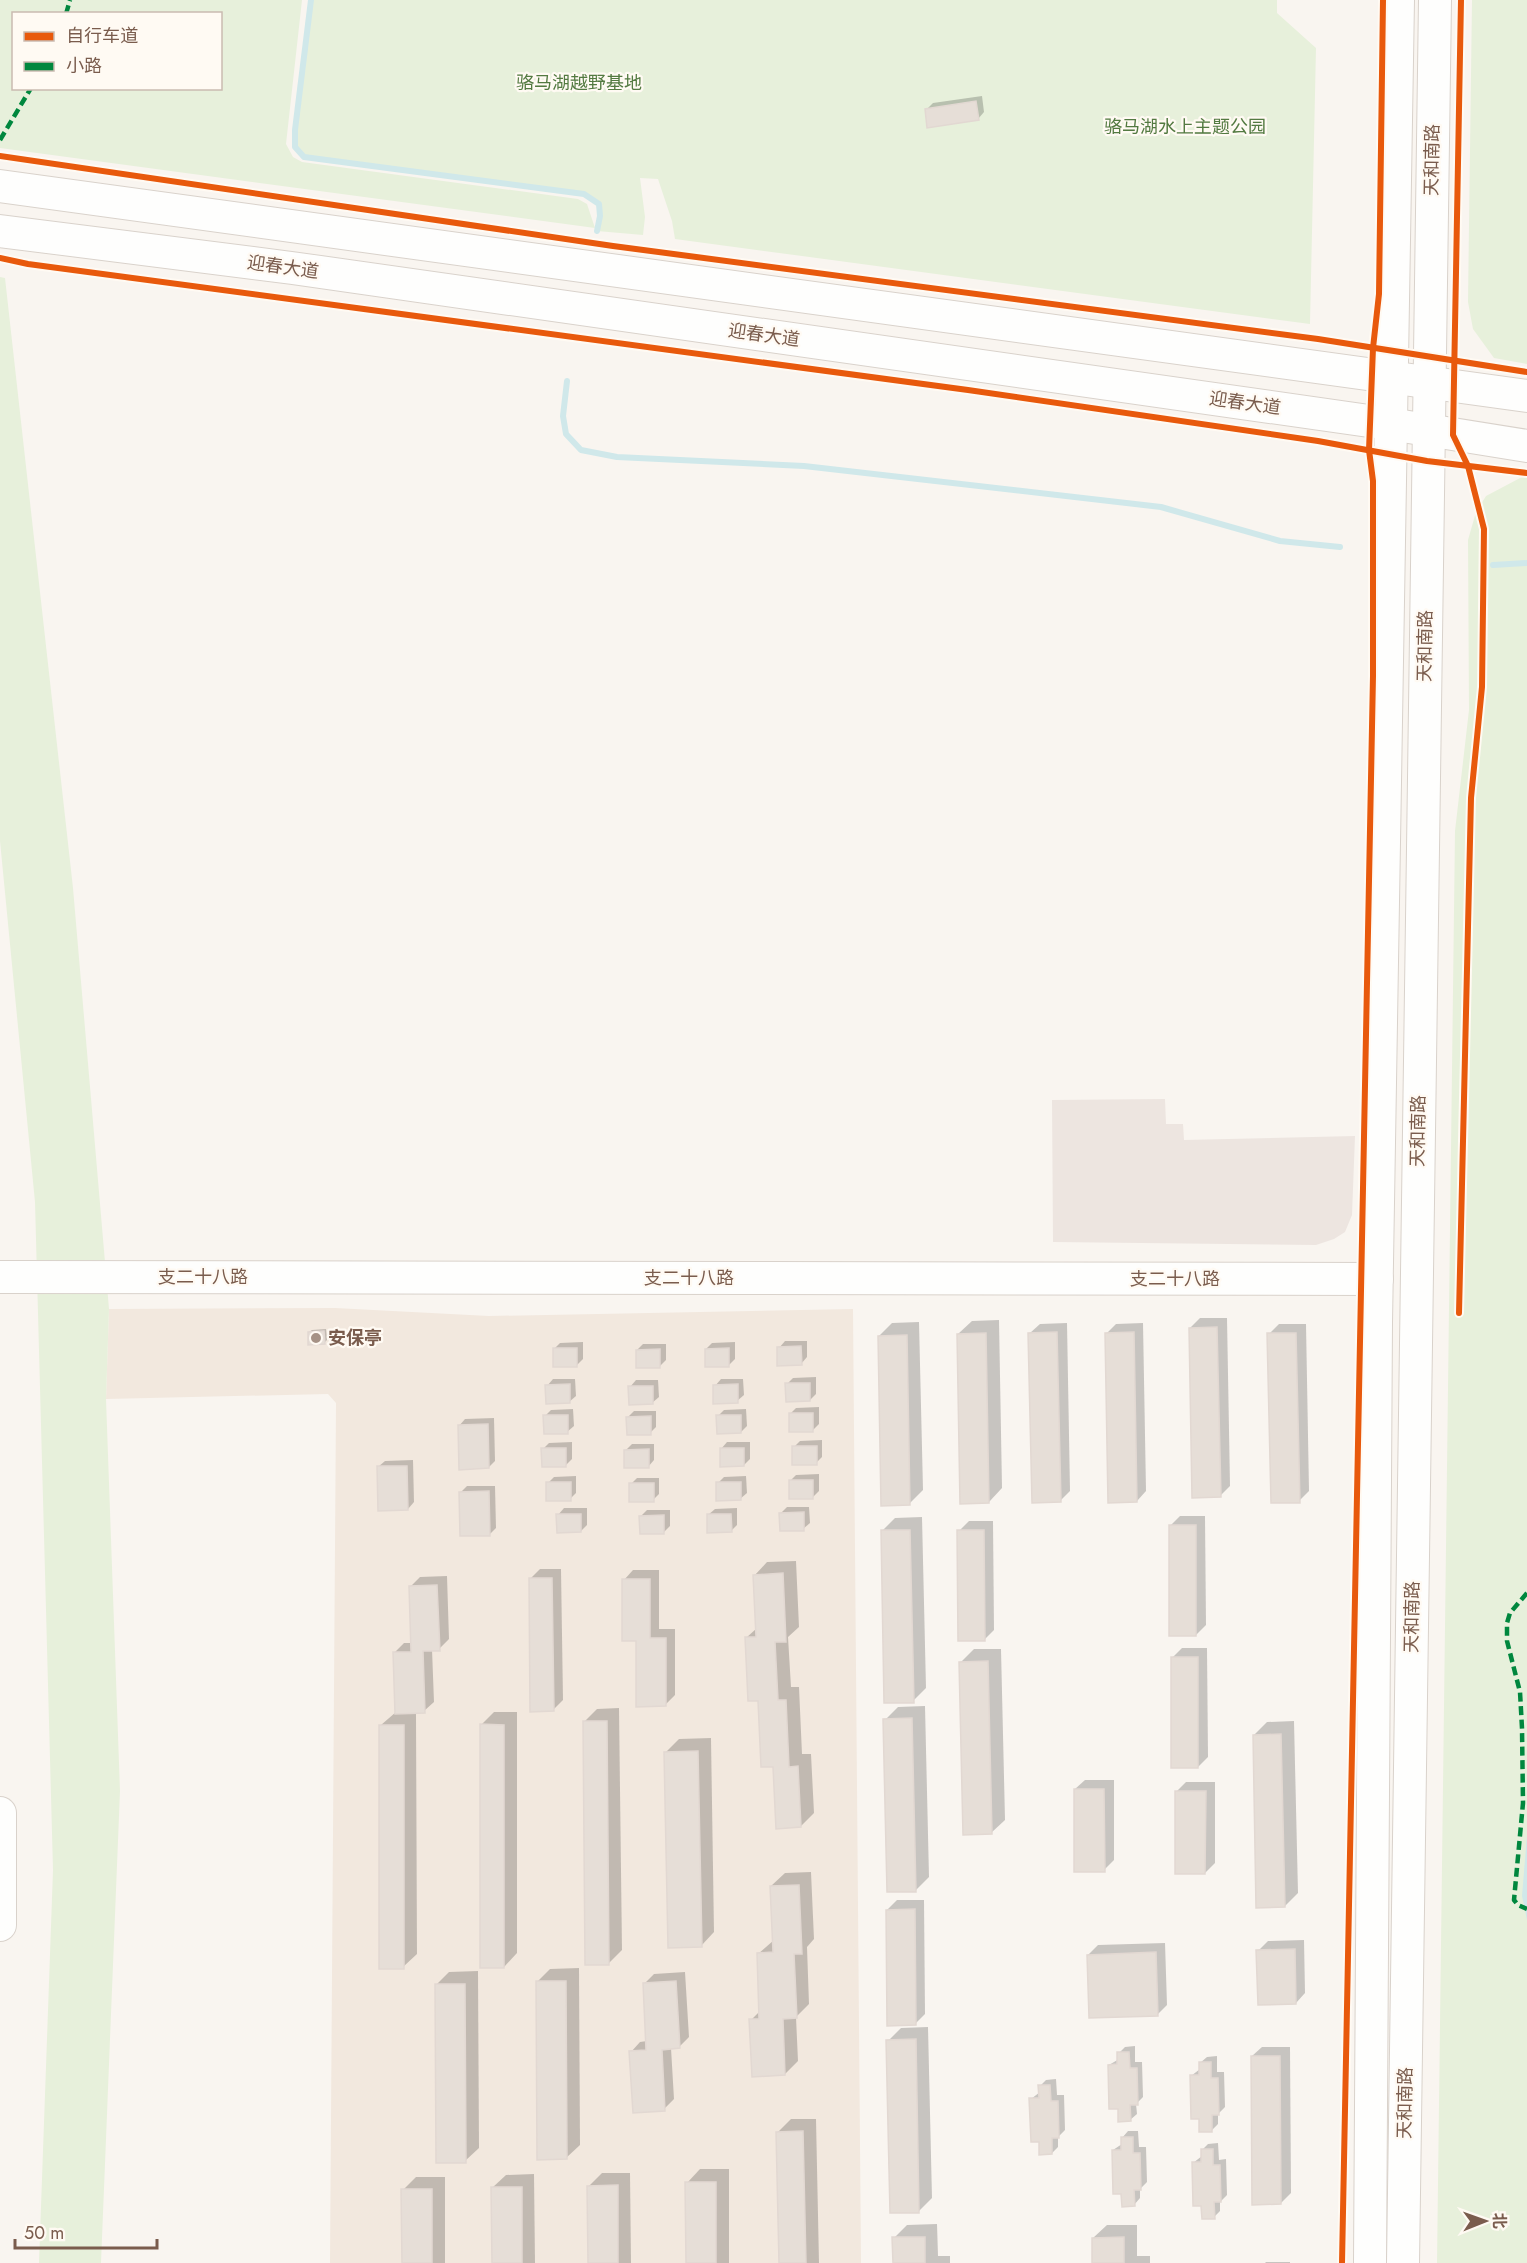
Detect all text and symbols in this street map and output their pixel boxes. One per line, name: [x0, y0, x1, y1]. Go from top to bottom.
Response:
legend: [12, 12, 222, 90]
text: 自行车道: [66, 23, 138, 49]
text: 小路: [66, 53, 102, 79]
park label: 骆马湖越野基地: [516, 70, 642, 96]
park label: 骆马湖水上主题公园: [1104, 114, 1266, 140]
street label: 天和南路: [1418, 124, 1446, 196]
street label: 迎春大道: [246, 249, 320, 285]
street label: 迎春大道: [727, 317, 801, 353]
street label: 迎春大道: [1208, 385, 1282, 421]
street label: 天和南路: [1411, 610, 1439, 682]
street label: 天和南路: [1404, 1095, 1432, 1167]
street label: 支二十八路: [158, 1264, 248, 1290]
street label: 支二十八路: [644, 1265, 734, 1291]
street label: 支二十八路: [1130, 1266, 1220, 1292]
place label: 安保亭: [328, 1325, 382, 1351]
marker: 安保亭: [309, 1331, 323, 1345]
street label: 天和南路: [1398, 1581, 1426, 1653]
street label: 天和南路: [1391, 2067, 1419, 2139]
north arrow: [1455, 2191, 1515, 2251]
scale bar: [15, 2212, 158, 2250]
text: 北: [1488, 2213, 1511, 2229]
text: 50 m: [24, 2220, 64, 2246]

